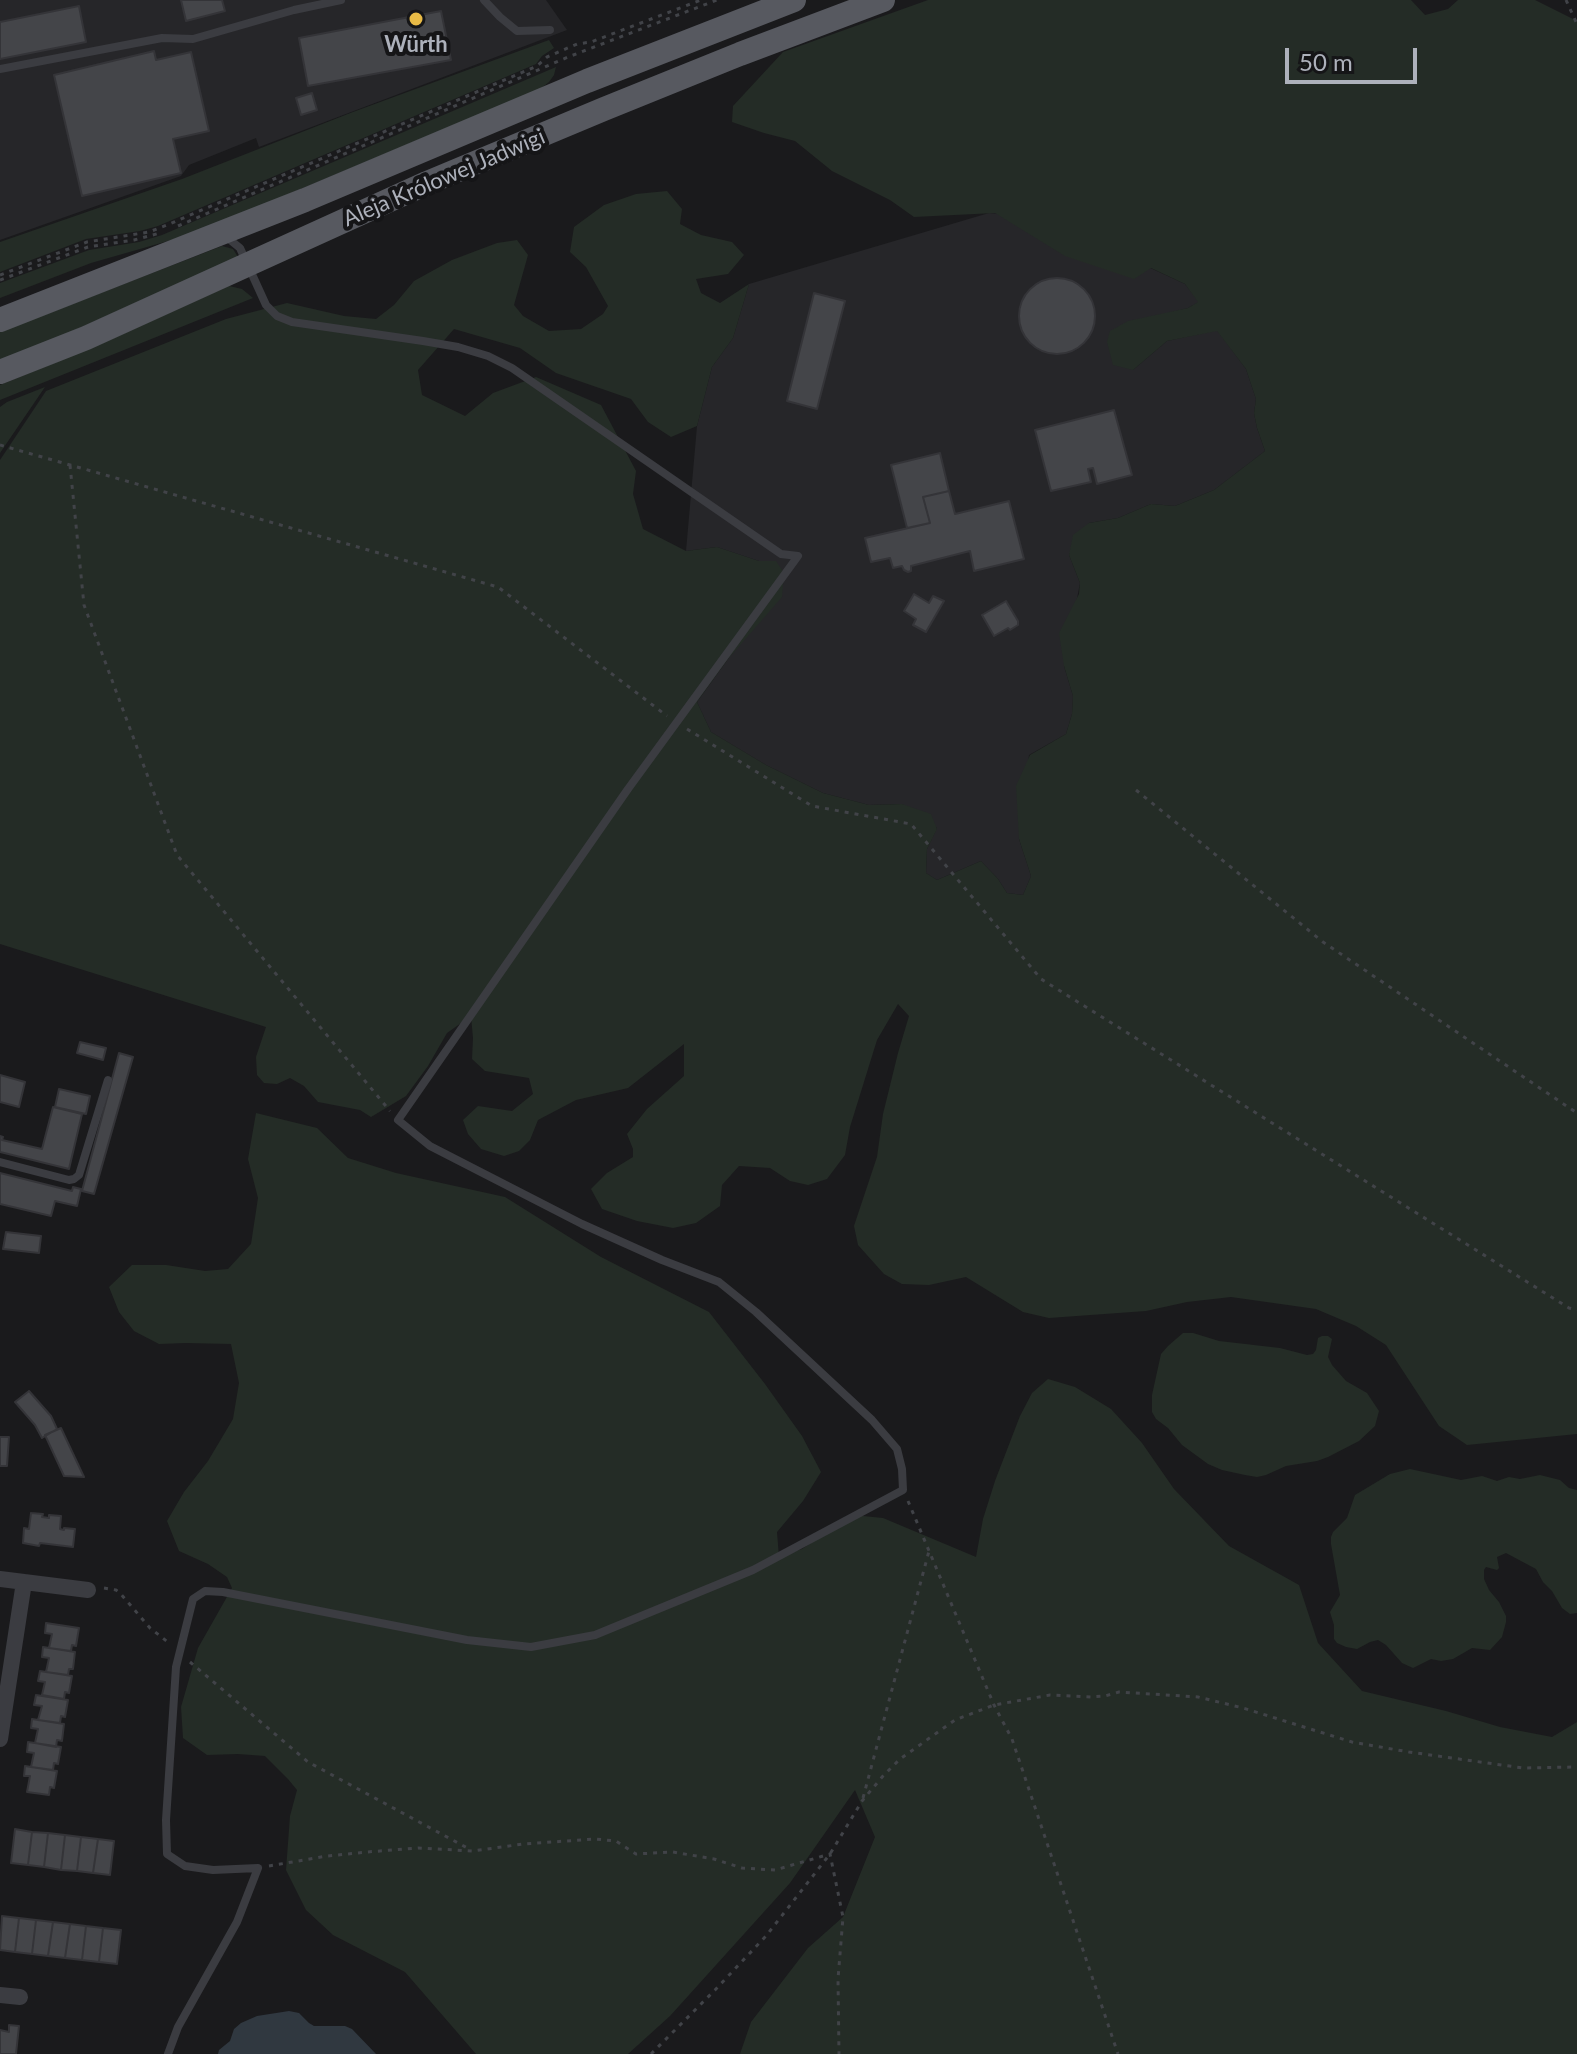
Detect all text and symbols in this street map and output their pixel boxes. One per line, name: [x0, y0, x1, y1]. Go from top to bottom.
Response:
marker: Würth: [407, 10, 425, 28]
place label: Würth: [384, 32, 448, 58]
scale bar: [1289, 32, 1421, 82]
text: 50 m: [1299, 47, 1353, 76]
street label: Aleja Królowej Jadwigi: [339, 124, 549, 232]

